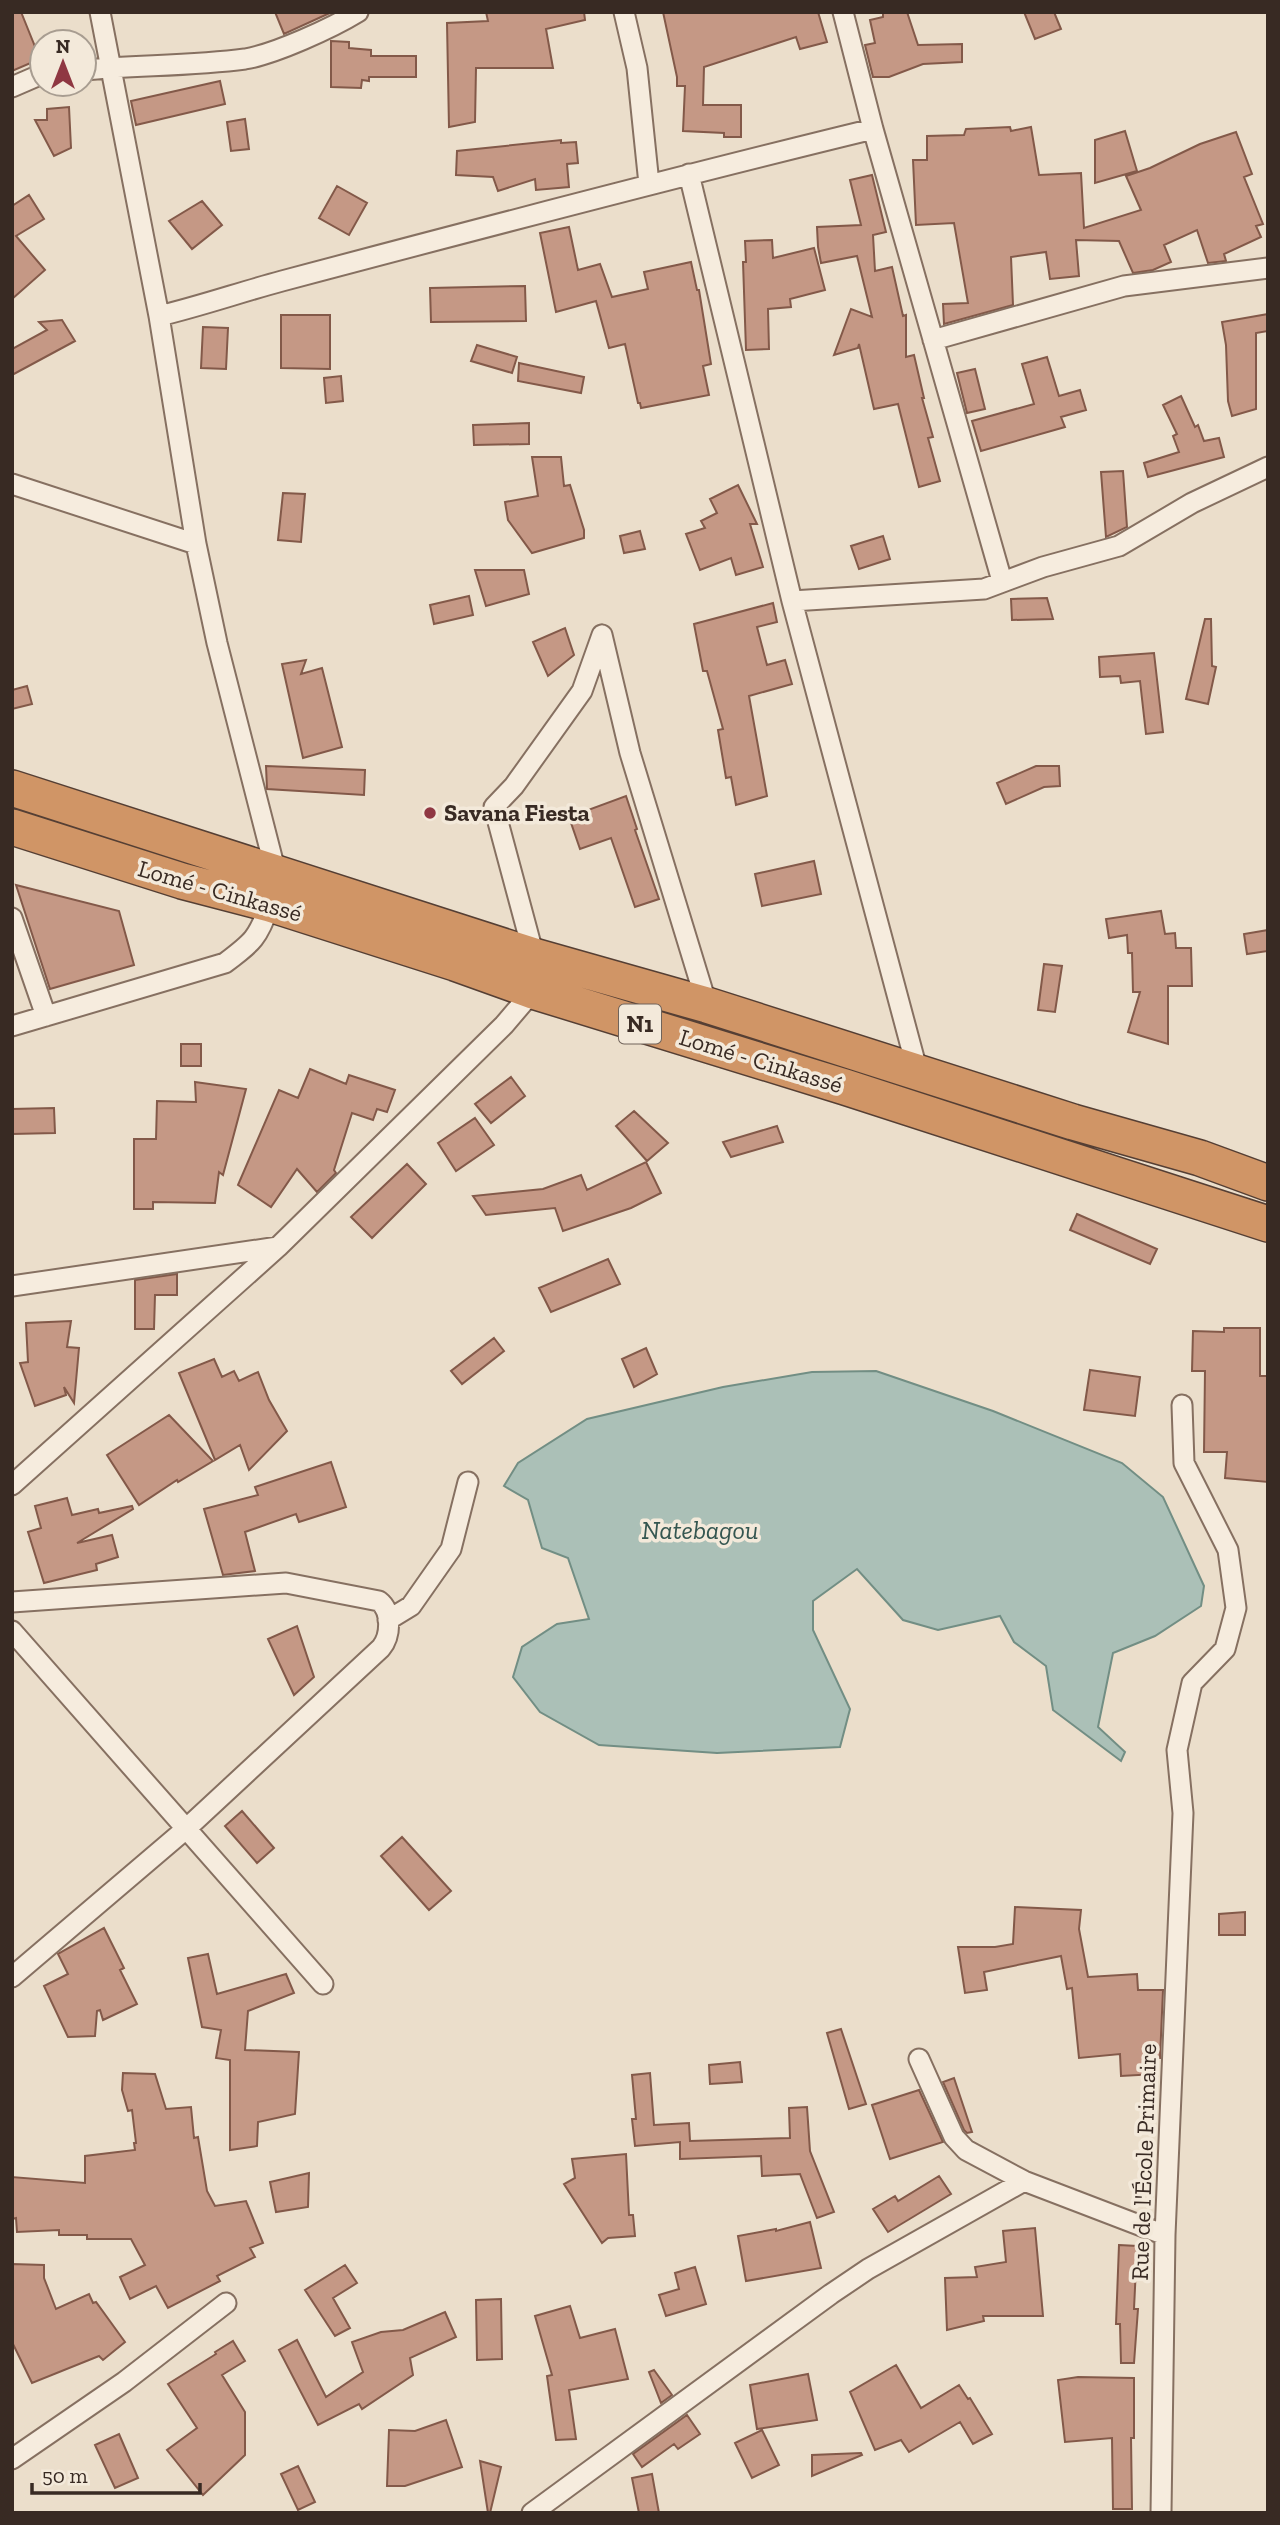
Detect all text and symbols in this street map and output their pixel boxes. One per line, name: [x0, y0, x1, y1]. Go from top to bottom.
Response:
north arrow: [28, 28, 98, 98]
text: N: [56, 35, 70, 58]
place label: Savana Fiesta: [444, 798, 590, 827]
marker: Savana Fiesta: [422, 805, 438, 821]
street label: Lomé - Cinkassé: [135, 853, 305, 928]
road number: N1: [619, 1004, 661, 1044]
street label: Lomé - Cinkassé: [676, 1022, 846, 1099]
water label: Natebagou: [641, 1514, 759, 1546]
street label: Rue de l'École Primaire: [1125, 2043, 1162, 2281]
scale bar: [32, 2452, 200, 2496]
text: 50 m: [42, 2463, 88, 2488]

